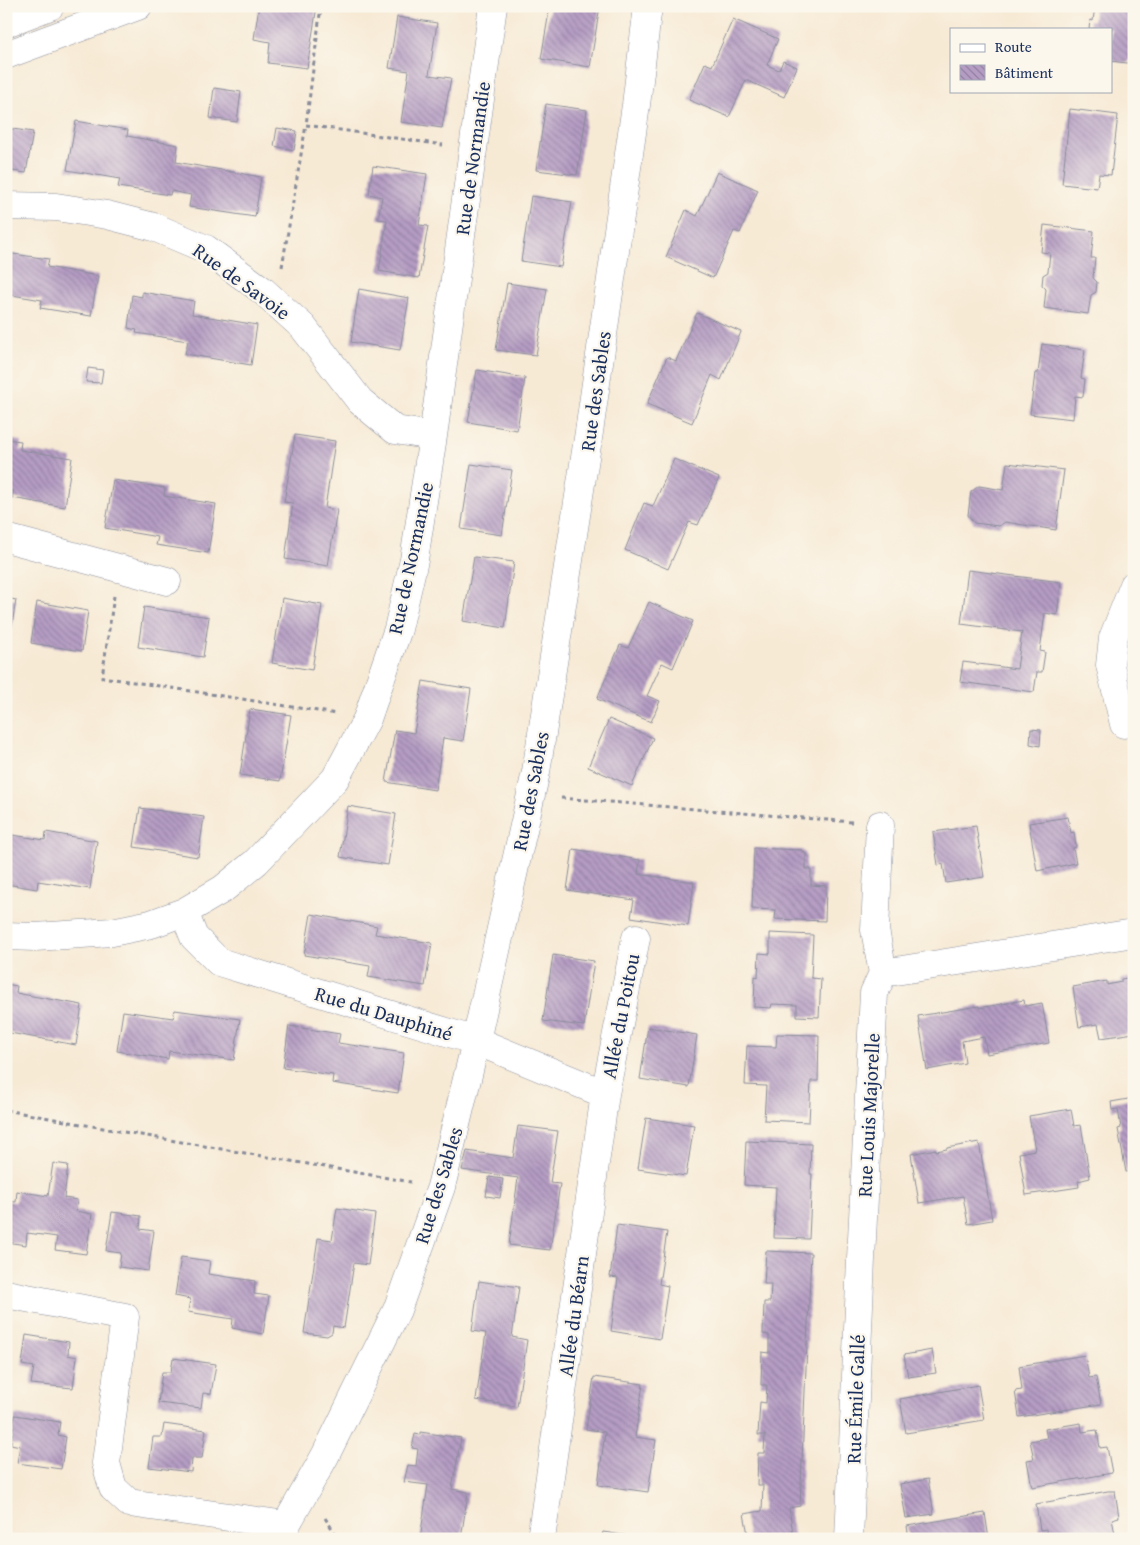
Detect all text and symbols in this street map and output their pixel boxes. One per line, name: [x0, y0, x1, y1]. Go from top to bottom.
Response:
legend: [950, 28, 1112, 92]
text: Route: [995, 36, 1032, 57]
text: Bâtiment: [995, 62, 1054, 83]
street label: Rue de Normandie: [447, 79, 497, 237]
street label: Rue de Savoie: [187, 236, 297, 326]
street label: Rue des Sables: [572, 329, 618, 453]
street label: Rue de Normandie: [380, 479, 440, 637]
street label: Rue des Sables: [504, 729, 556, 853]
street label: Allée du Poitou: [594, 951, 646, 1081]
street label: Rue du Dauphiné: [312, 978, 456, 1048]
street label: Rue Louis Majorelle: [849, 1032, 887, 1198]
street label: Rue des Sables: [406, 1123, 470, 1247]
street label: Allée du Béarn: [550, 1254, 596, 1378]
street label: Rue Émile Gallé: [838, 1334, 872, 1464]

